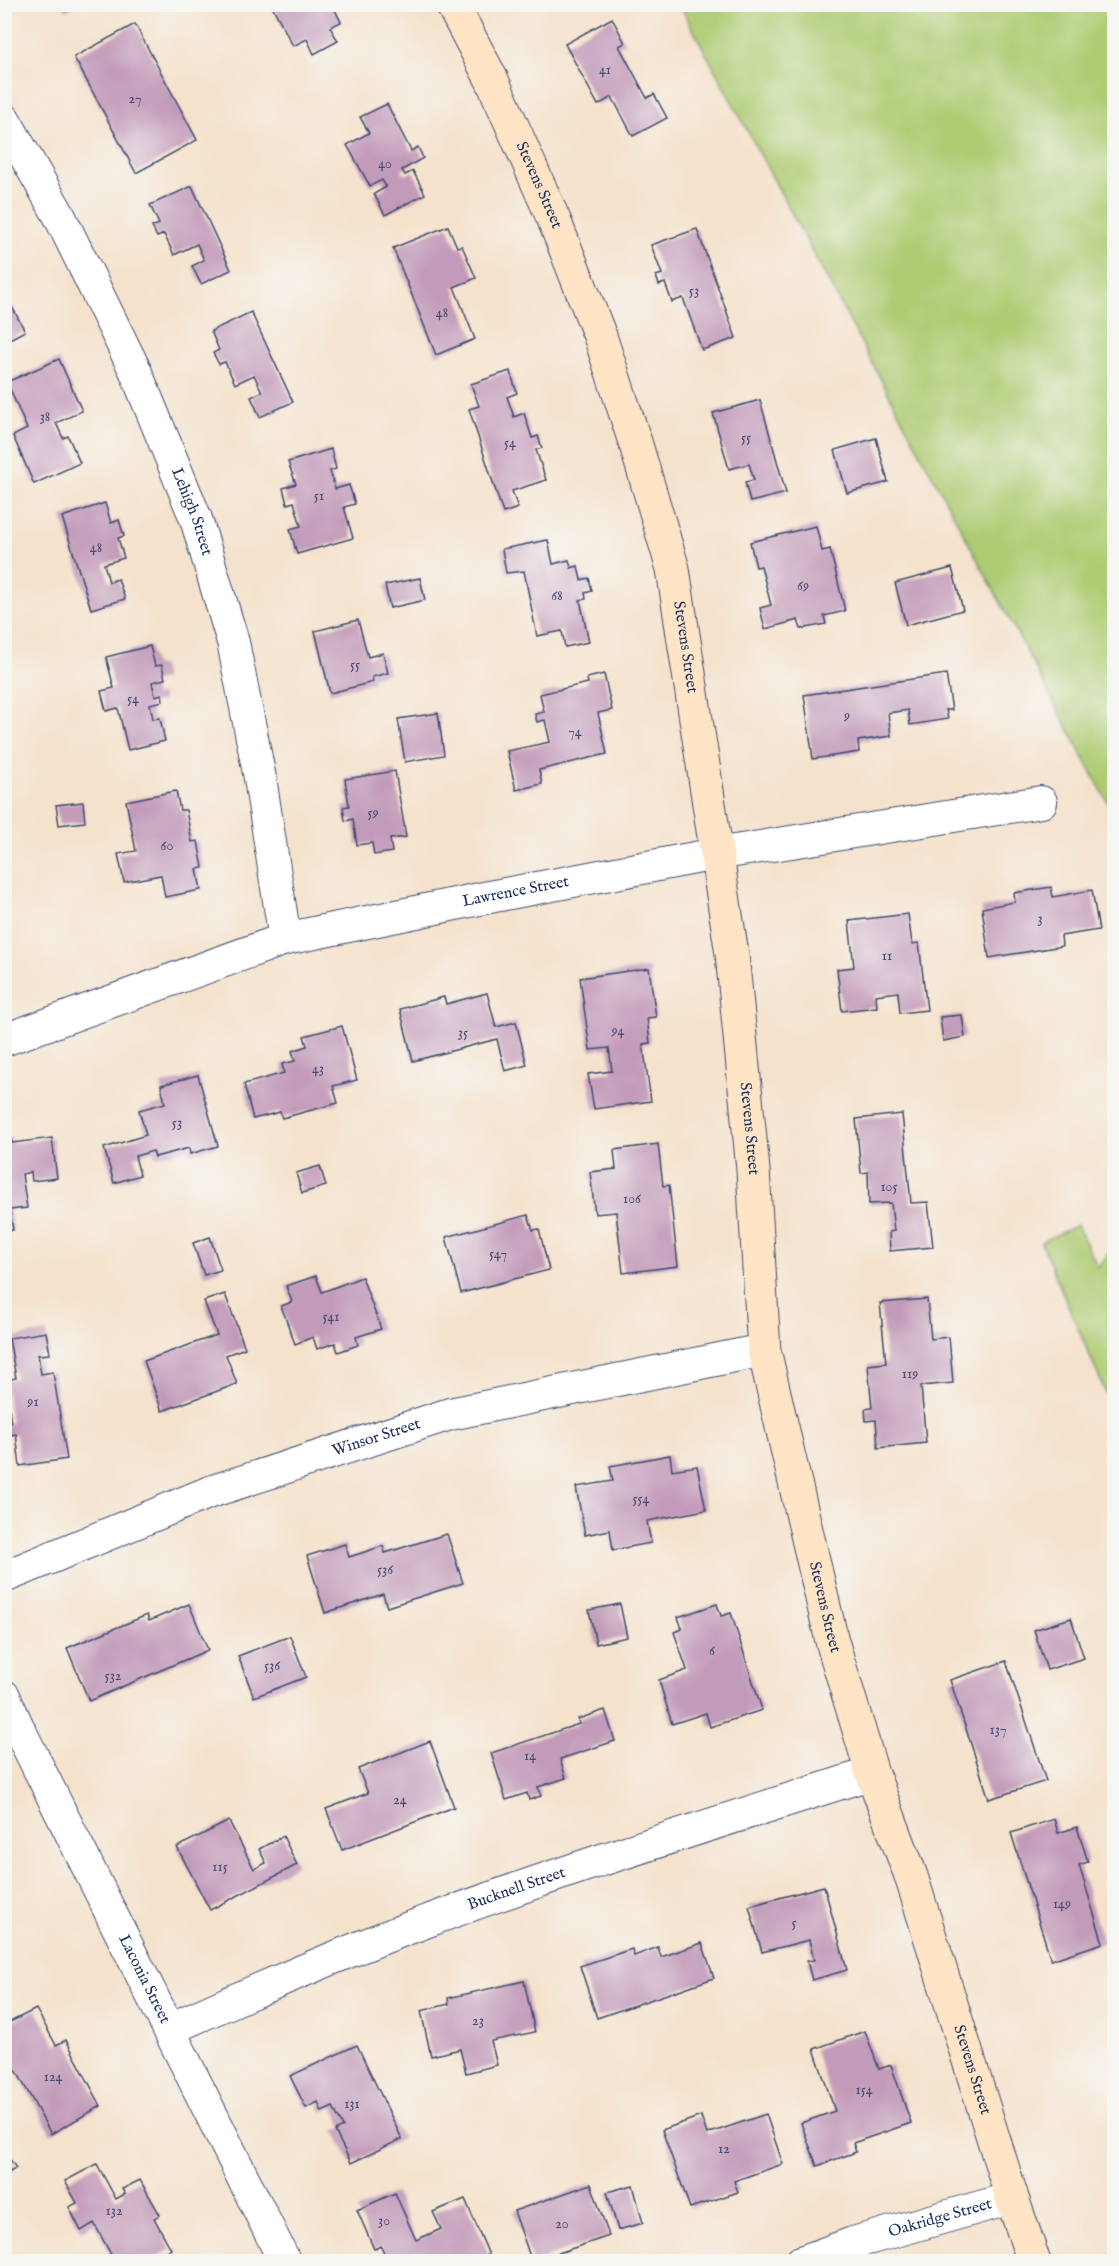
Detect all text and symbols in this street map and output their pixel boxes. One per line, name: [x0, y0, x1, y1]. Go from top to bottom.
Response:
house number: 41: [599, 61, 611, 79]
house number: 27: [129, 90, 141, 108]
street label: Stevens Street: [511, 139, 567, 232]
house number: 40: [378, 155, 392, 173]
house number: 53: [689, 282, 699, 300]
house number: 48: [436, 304, 448, 322]
house number: 38: [40, 408, 50, 426]
house number: 55: [741, 429, 751, 447]
house number: 54: [504, 434, 516, 452]
street label: Lehigh Street: [166, 465, 217, 559]
house number: 51: [314, 487, 324, 505]
house number: 48: [90, 539, 102, 557]
house number: 69: [797, 577, 809, 595]
house number: 68: [551, 587, 563, 605]
street label: Stevens Street: [668, 600, 702, 695]
house number: 55: [350, 656, 360, 674]
house number: 54: [127, 690, 139, 708]
house number: 9: [843, 707, 850, 725]
house number: 74: [568, 723, 582, 741]
house number: 59: [367, 804, 379, 822]
house number: 60: [161, 837, 174, 855]
street label: Lawrence Street: [461, 872, 571, 912]
house number: 3: [1037, 910, 1043, 928]
house number: 11: [882, 947, 892, 965]
house number: 94: [611, 1022, 625, 1040]
house number: 35: [458, 1024, 468, 1042]
house number: 43: [312, 1060, 324, 1078]
street label: Stevens Street: [735, 1082, 763, 1176]
house number: 53: [172, 1114, 182, 1132]
house number: 105: [880, 1178, 898, 1196]
house number: 106: [623, 1190, 642, 1208]
house number: 547: [489, 1245, 507, 1263]
house number: 541: [322, 1308, 340, 1326]
house number: 119: [902, 1365, 918, 1383]
house number: 91: [26, 1393, 39, 1411]
street label: Winsor Street: [330, 1414, 424, 1462]
house number: 554: [633, 1490, 650, 1508]
street label: Stevens Street: [804, 1560, 845, 1656]
house number: 536: [377, 1561, 394, 1579]
house number: 6: [709, 1642, 716, 1660]
house number: 536: [264, 1657, 281, 1675]
house number: 532: [105, 1667, 122, 1685]
house number: 137: [990, 1721, 1007, 1739]
house number: 14: [524, 1747, 536, 1765]
house number: 24: [393, 1791, 407, 1809]
house number: 115: [212, 1858, 228, 1876]
street label: Bucknell Street: [465, 1863, 569, 1915]
house number: 149: [1053, 1895, 1071, 1913]
house number: 5: [791, 1914, 797, 1932]
street label: Laconia Street: [113, 1932, 175, 2028]
house number: 23: [472, 2012, 484, 2030]
street label: Stevens Street: [948, 2023, 995, 2118]
house number: 124: [44, 2068, 62, 2086]
house number: 154: [855, 2081, 873, 2099]
house number: 131: [344, 2095, 360, 2113]
house number: 12: [718, 2140, 730, 2158]
street label: Oakridge Street: [886, 2194, 995, 2242]
house number: 132: [105, 2202, 123, 2220]
house number: 30: [378, 2212, 390, 2230]
house number: 20: [555, 2215, 569, 2233]

